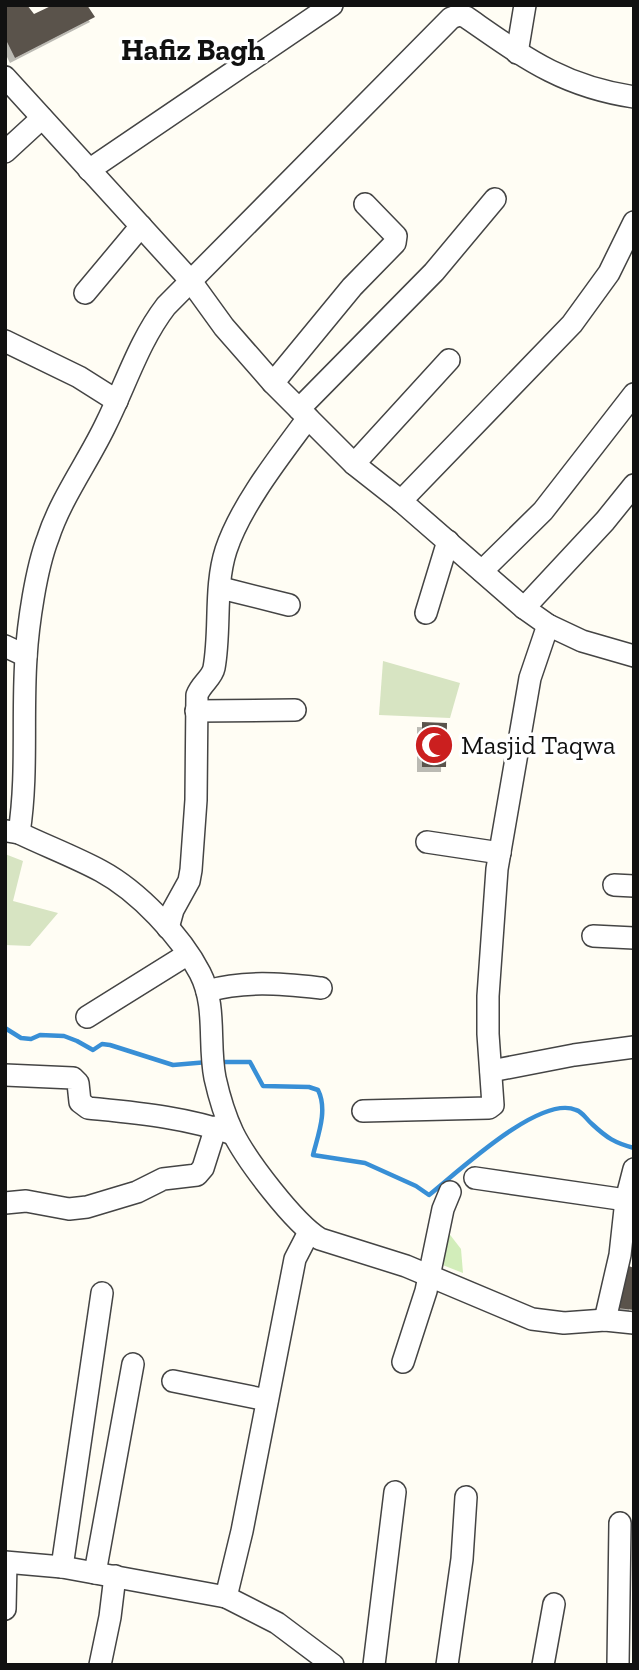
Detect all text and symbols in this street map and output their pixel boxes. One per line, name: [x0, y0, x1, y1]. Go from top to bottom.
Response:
district label: Hafiz Bagh: [121, 32, 266, 68]
mosque icon: Masjid Taqwa: [413, 724, 455, 766]
place label: Masjid Taqwa: [461, 729, 616, 761]

